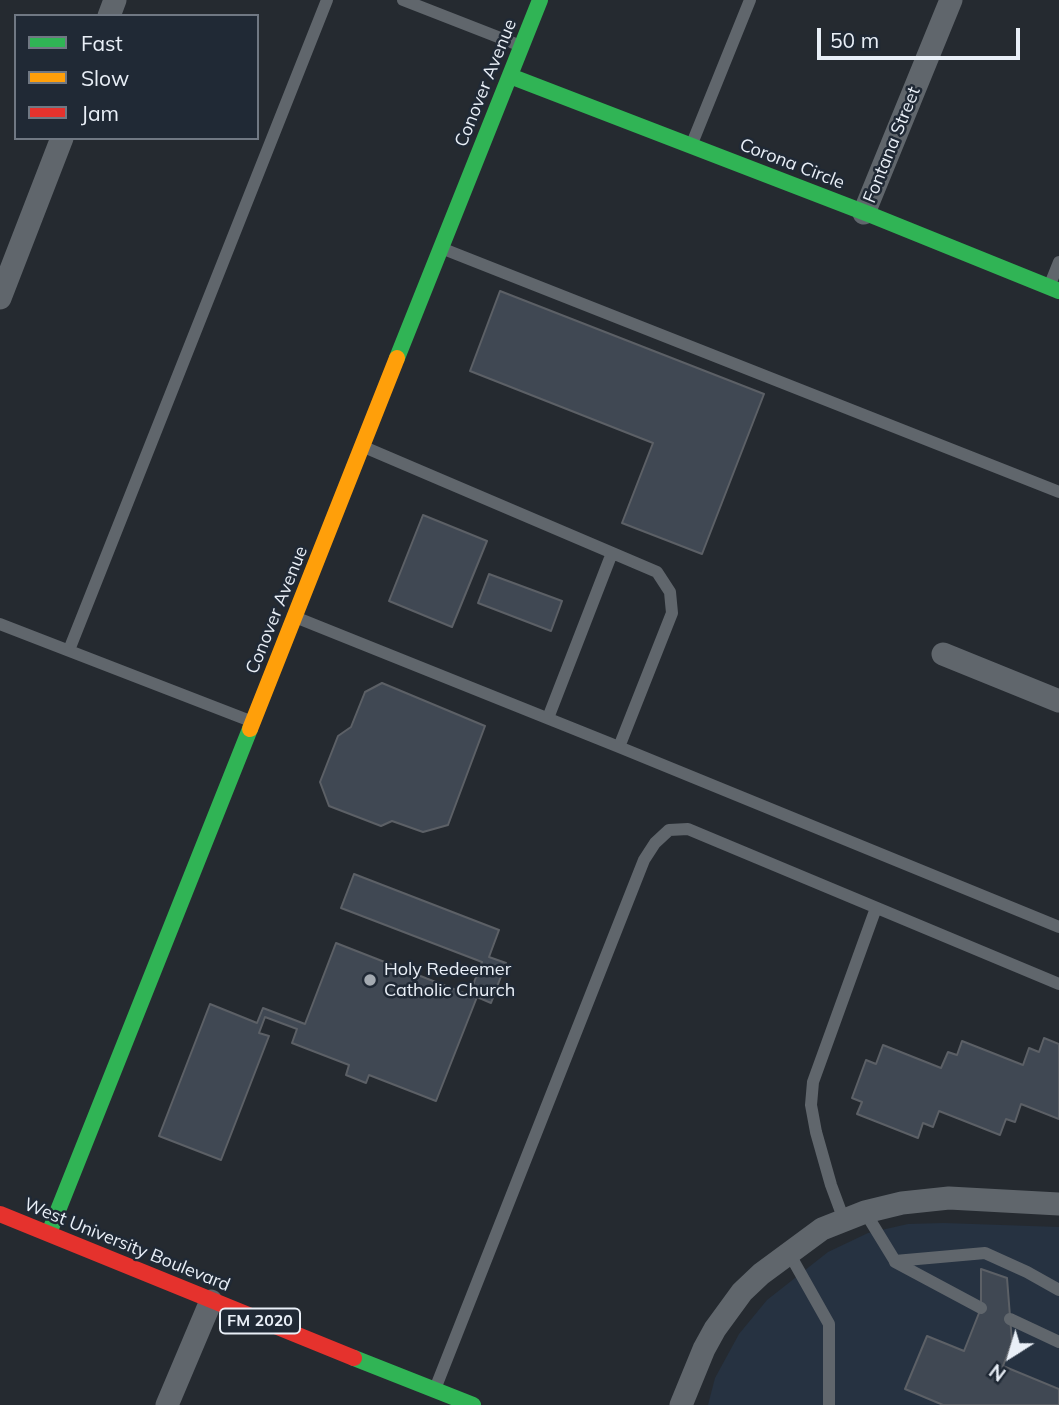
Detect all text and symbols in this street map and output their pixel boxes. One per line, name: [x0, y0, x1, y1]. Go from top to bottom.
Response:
legend: [14, 14, 259, 140]
scale bar: [821, 14, 1024, 58]
street label: Conover Avenue: [451, 16, 521, 150]
text: 50 m: [830, 27, 879, 53]
text: Fast: [81, 30, 123, 56]
text: Slow: [81, 65, 129, 91]
street label: Fontana Street: [859, 84, 925, 206]
text: Jam: [81, 100, 119, 126]
street label: Corona Circle: [736, 134, 848, 194]
street label: Conover Avenue: [242, 543, 312, 677]
place label: Holy Redeemer Catholic Church: [384, 959, 515, 1002]
marker: Holy Redeemer Catholic Church: [362, 972, 378, 988]
street label: West University Boulevard: [21, 1194, 233, 1296]
road number: FM 2020: [220, 1308, 300, 1334]
north arrow: [975, 1321, 1045, 1391]
text: N: [984, 1359, 1010, 1387]

